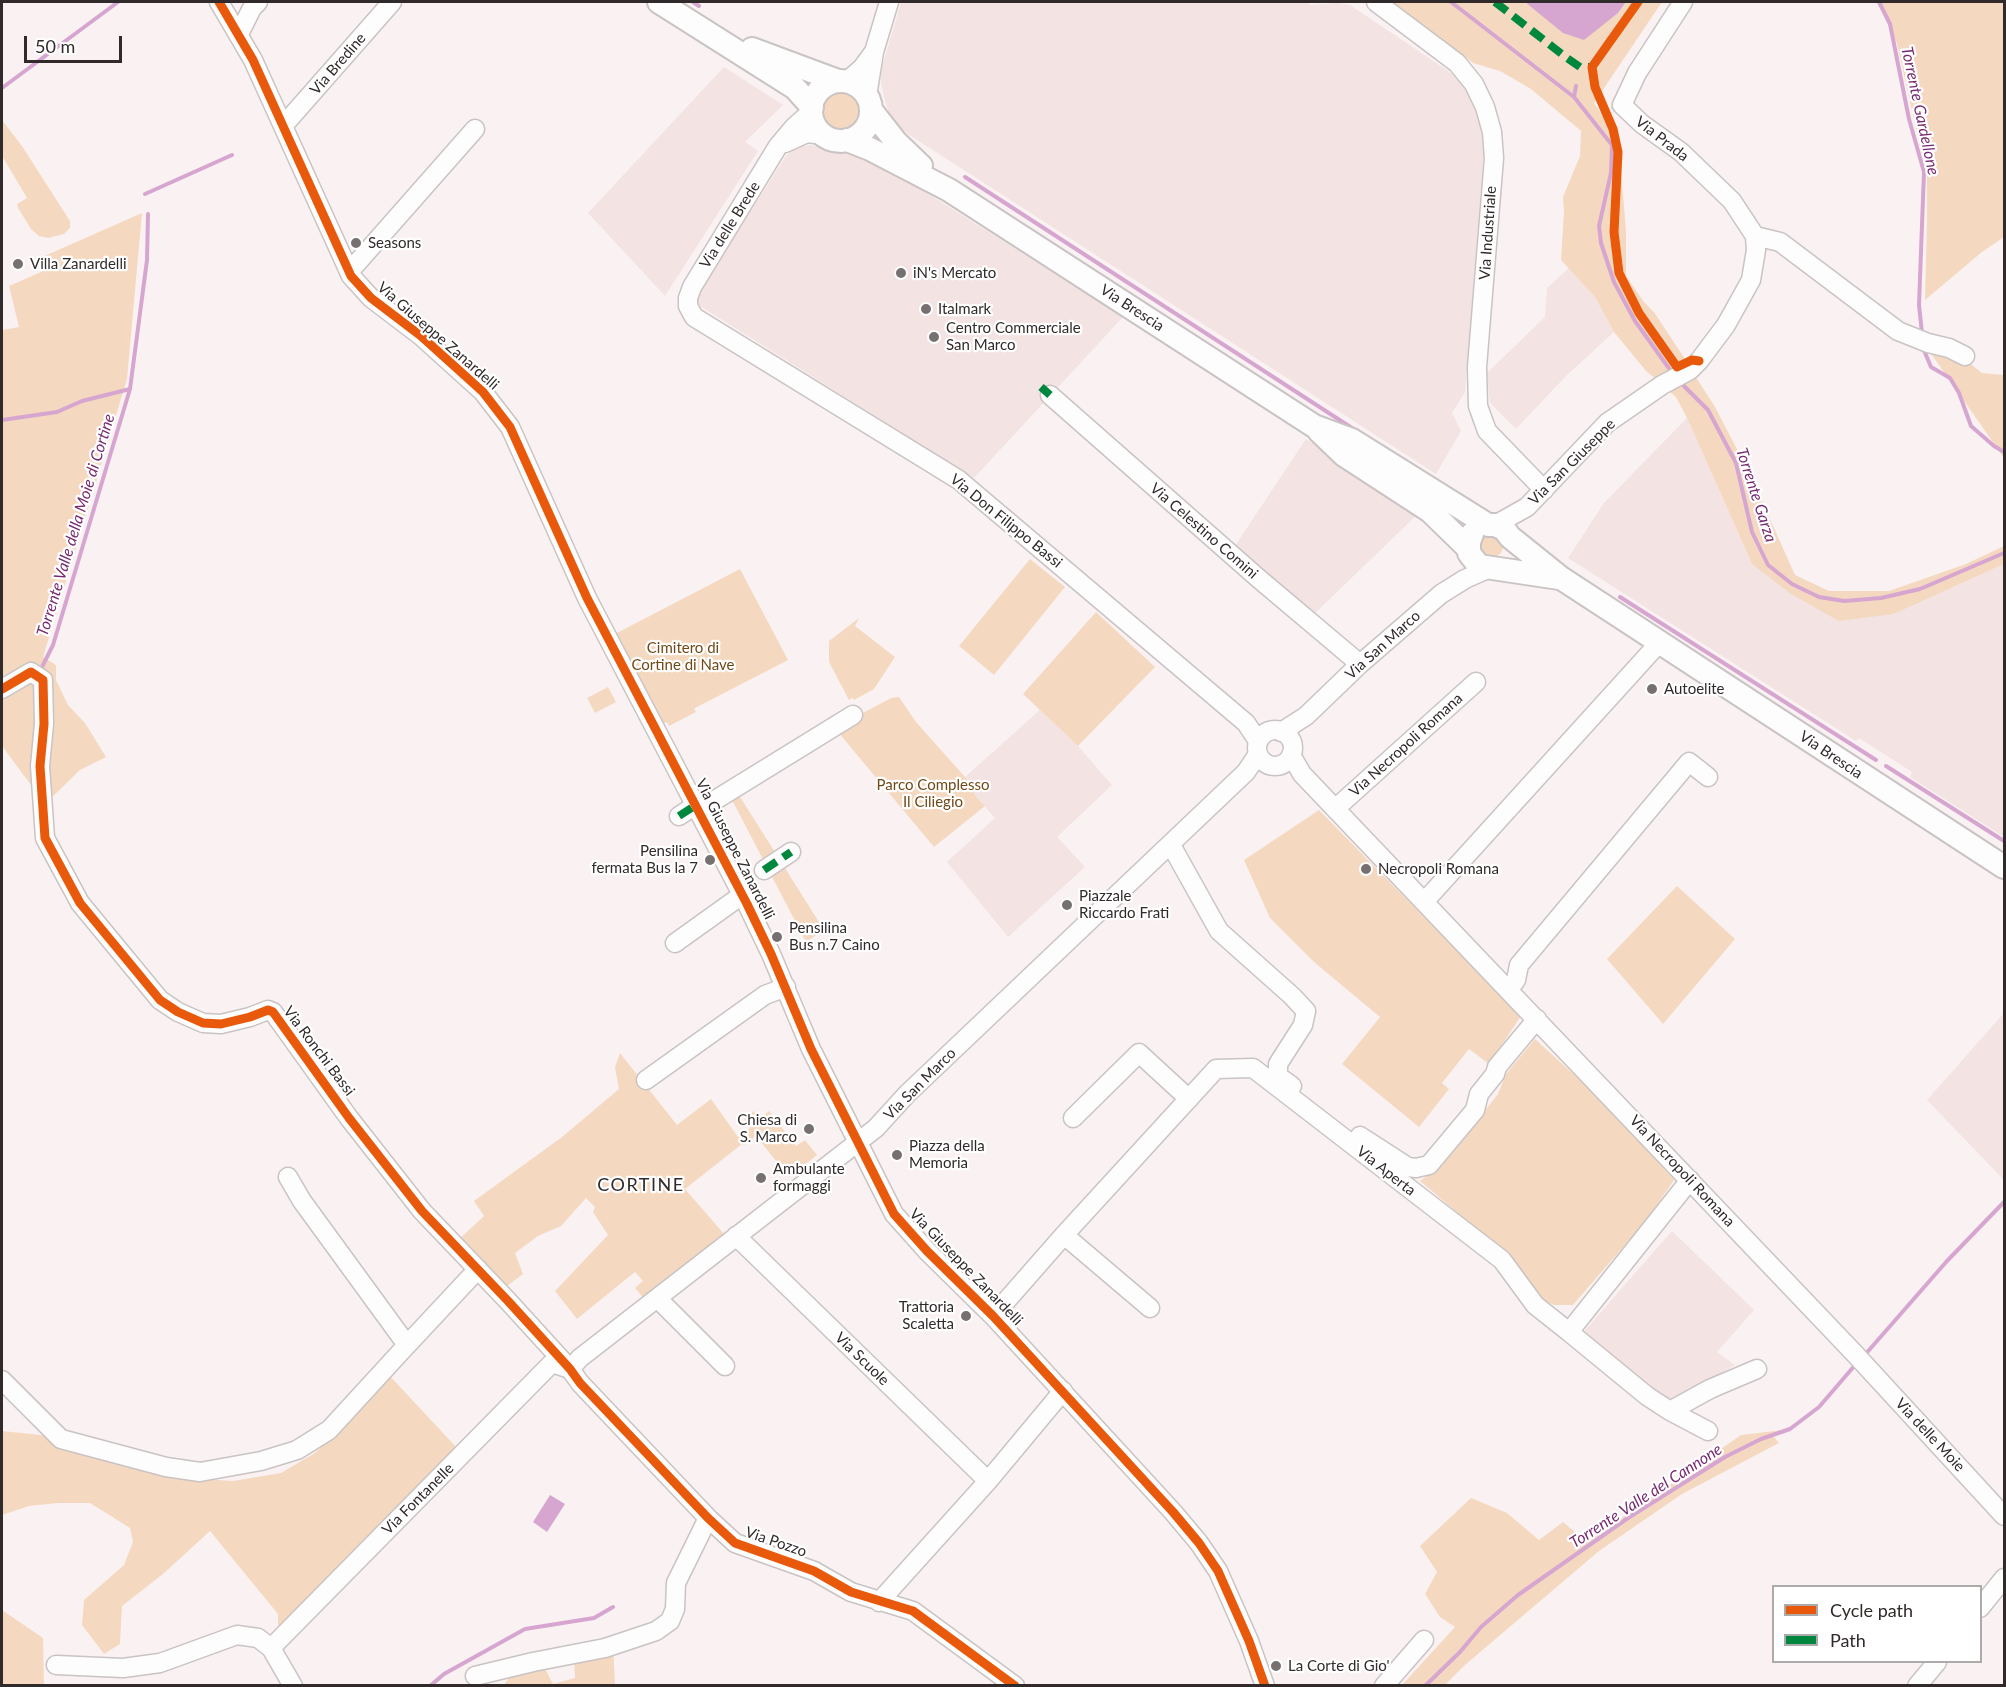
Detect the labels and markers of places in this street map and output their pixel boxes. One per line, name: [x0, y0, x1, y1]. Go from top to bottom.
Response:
place label: Seasons: [368, 234, 421, 252]
marker: Seasons: [349, 236, 363, 250]
place label: Villa Zanardelli: [30, 255, 127, 273]
marker: Villa Zanardelli: [11, 257, 25, 271]
place label: iN's Mercato: [913, 264, 996, 282]
marker: iN's Mercato: [894, 266, 908, 280]
place label: Italmark: [938, 300, 991, 318]
marker: Italmark: [919, 302, 933, 316]
place label: Centro Commerciale San Marco: [946, 319, 1081, 354]
marker: Centro Commerciale San Marco: [927, 330, 941, 344]
place label: Autoelite: [1664, 680, 1724, 698]
marker: Autoelite: [1645, 682, 1659, 696]
place label: Pensilina fermata Bus la 7: [591, 842, 698, 877]
marker: Pensilina fermata Bus la 7: [703, 853, 717, 867]
place label: Necropoli Romana: [1378, 860, 1499, 878]
marker: Necropoli Romana: [1359, 862, 1373, 876]
place label: Piazzale Riccardo Frati: [1079, 887, 1169, 922]
marker: Piazzale Riccardo Frati: [1060, 898, 1074, 912]
place label: Pensilina Bus n.7 Caino: [789, 919, 880, 954]
marker: Pensilina Bus n.7 Caino: [770, 930, 784, 944]
place label: Chiesa di S. Marco: [737, 1111, 797, 1146]
marker: Chiesa di S. Marco: [802, 1122, 816, 1136]
place label: Piazza della Memoria: [909, 1137, 985, 1172]
marker: Piazza della Memoria: [890, 1148, 904, 1162]
place label: Ambulante formaggi: [773, 1160, 845, 1195]
marker: Ambulante formaggi: [754, 1171, 768, 1185]
place label: Trattoria Scaletta: [899, 1298, 954, 1333]
marker: Trattoria Scaletta: [959, 1309, 973, 1323]
place label: La Corte di Gio': [1288, 1657, 1390, 1675]
marker: La Corte di Gio': [1269, 1659, 1283, 1673]

